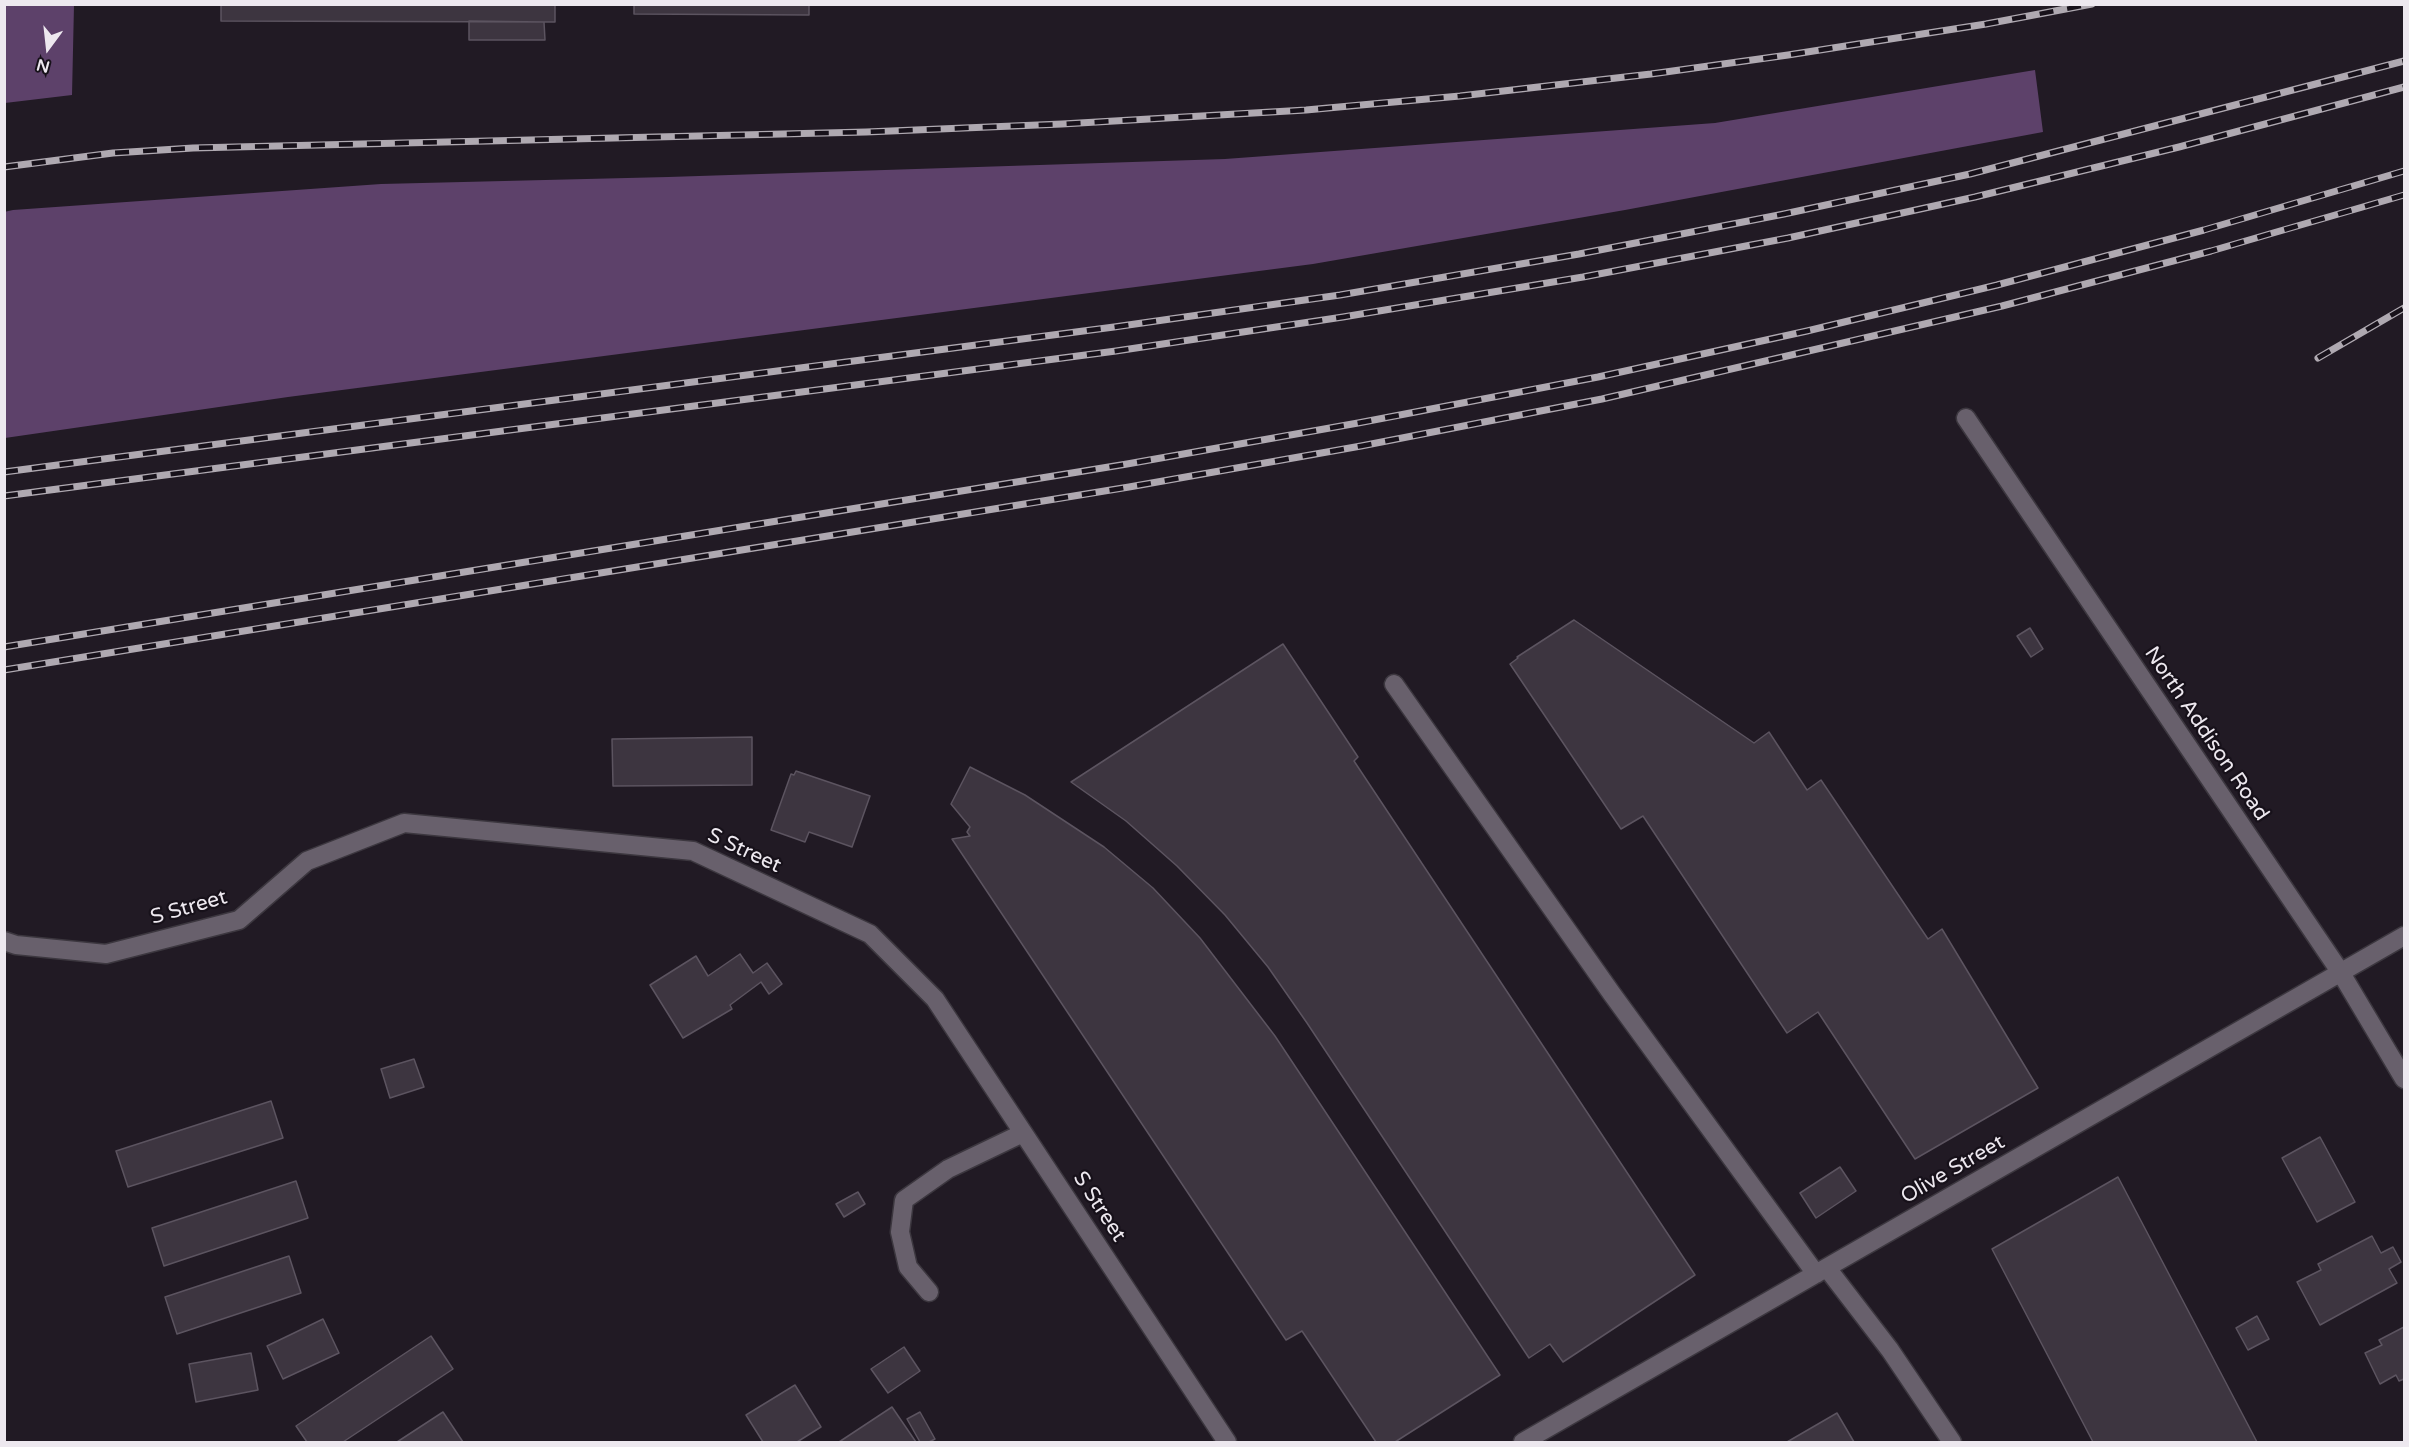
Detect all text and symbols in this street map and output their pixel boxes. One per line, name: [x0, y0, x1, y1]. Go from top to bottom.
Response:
north arrow: [18, 18, 78, 78]
text: N: [35, 54, 52, 77]
street label: North Addison Road: [2138, 642, 2274, 826]
street label: S Street: [703, 823, 785, 879]
street label: S Street: [148, 885, 230, 931]
street label: Olive Street: [1897, 1130, 2009, 1210]
street label: S Street: [1067, 1167, 1131, 1247]

